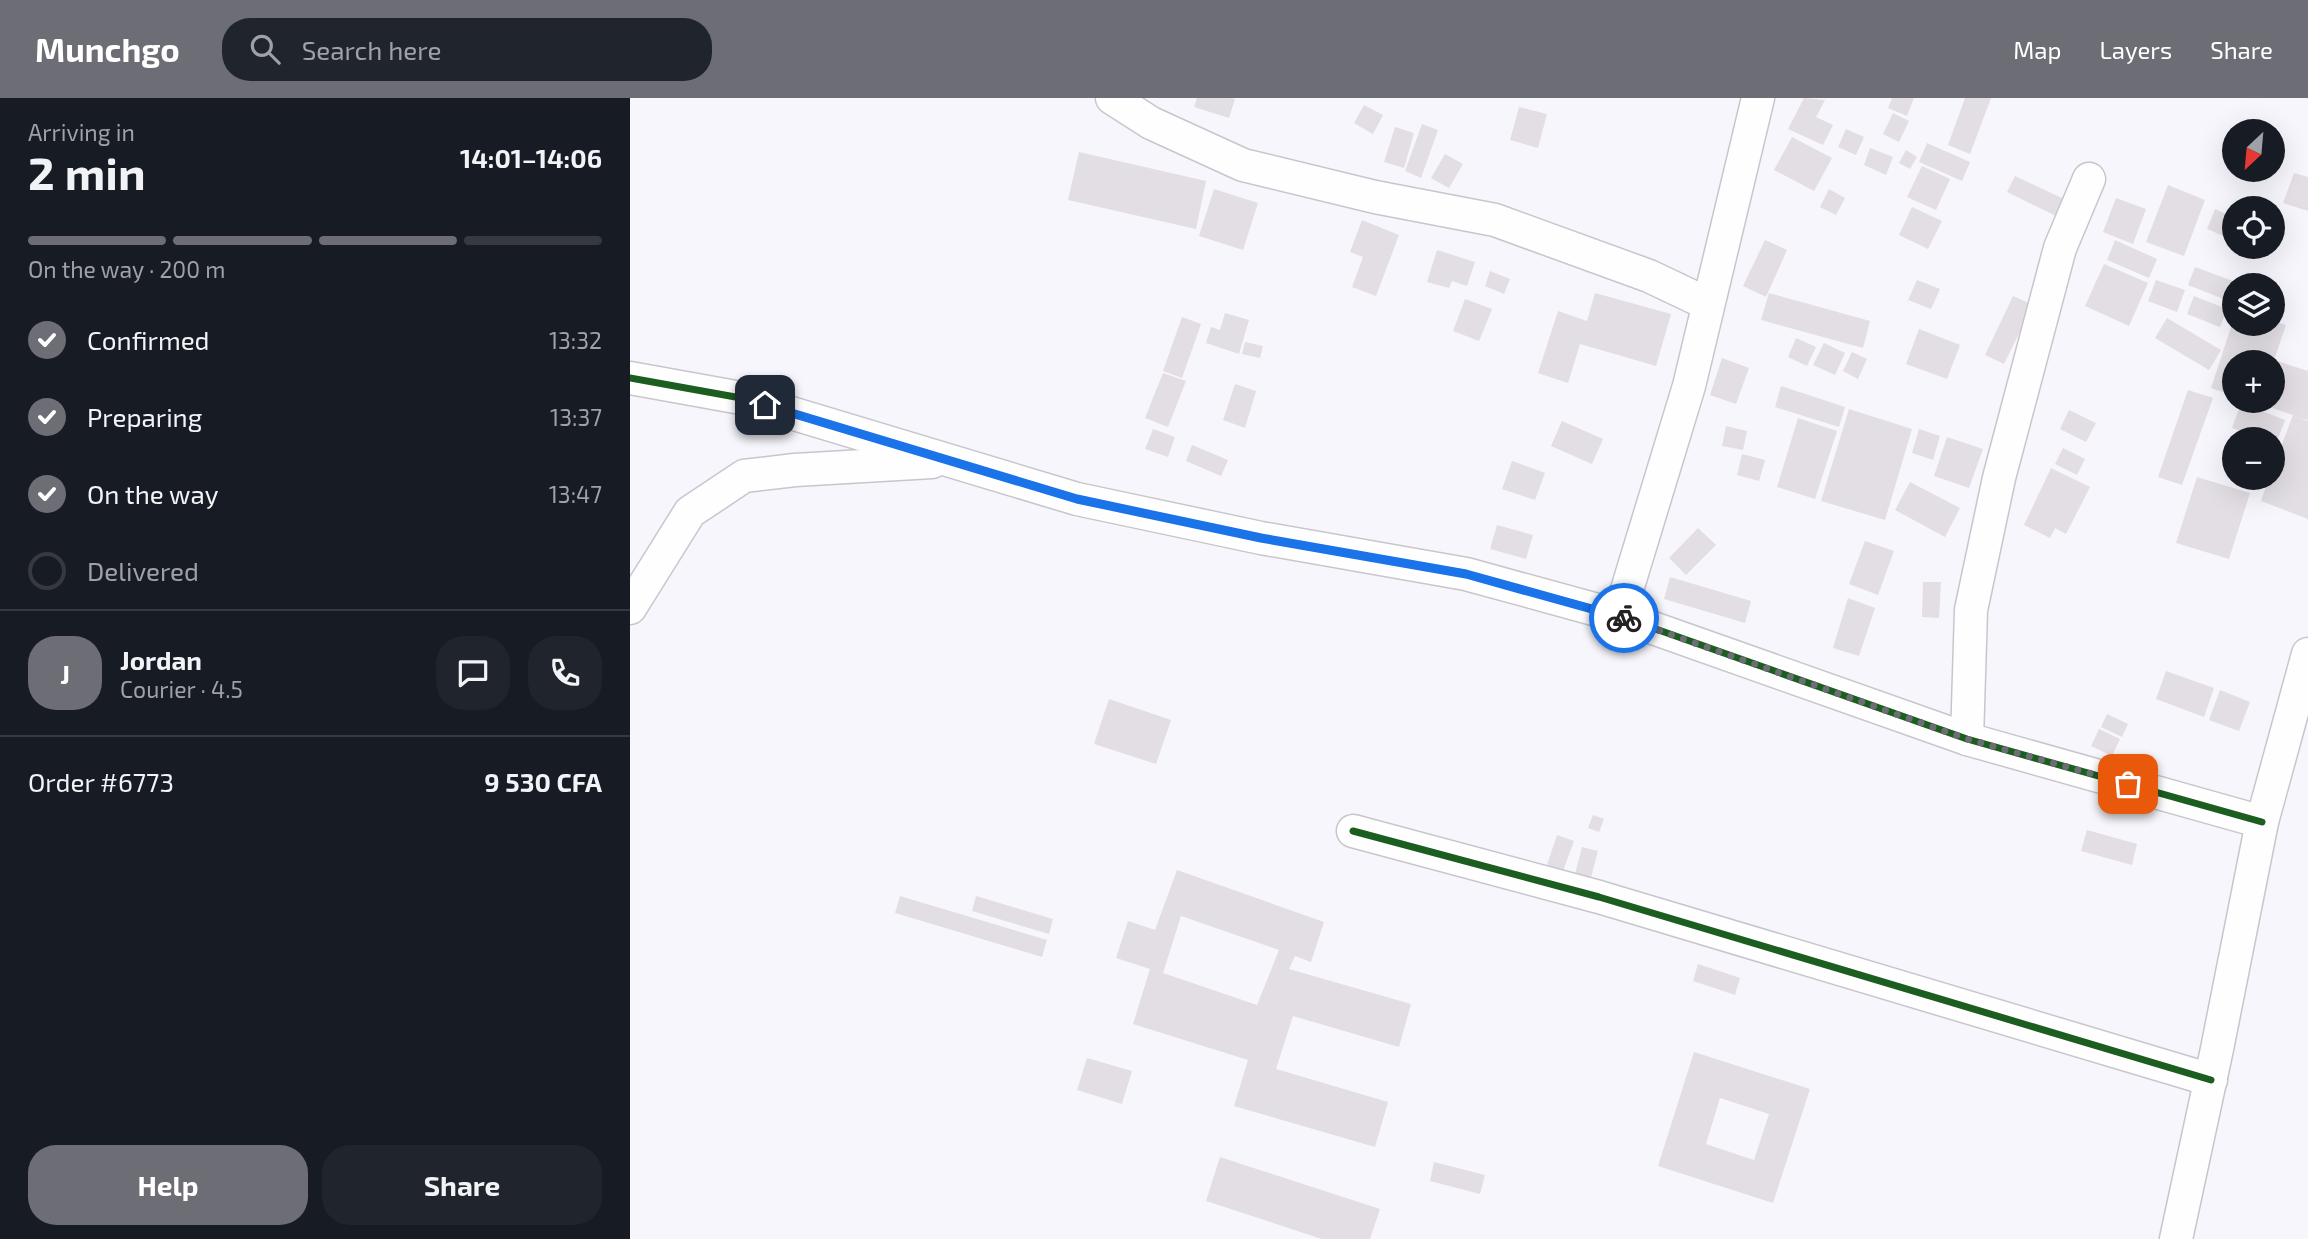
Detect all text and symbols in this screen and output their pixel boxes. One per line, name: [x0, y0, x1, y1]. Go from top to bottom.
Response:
search box: [222, 18, 712, 81]
text: Munchgo: [35, 29, 180, 69]
icon: search: [246, 30, 284, 68]
text: Search here: [302, 34, 441, 65]
text: Map: [2013, 35, 2061, 64]
text: Layers: [2099, 35, 2172, 64]
text: Share: [2210, 35, 2273, 64]
text: Arriving in: [28, 118, 135, 146]
north arrow: [2222, 119, 2286, 182]
map controls: [2222, 119, 2285, 490]
text: 14:01–14:06: [460, 142, 602, 173]
text: 2 min: [28, 144, 146, 199]
button: locate: [2222, 196, 2285, 259]
text: On the way · 200 m: [28, 255, 225, 283]
button: layers: [2222, 273, 2285, 336]
icon: check: [28, 321, 66, 359]
text: Confirmed: [87, 324, 210, 355]
text: 13:32: [549, 326, 602, 354]
button: +: [2222, 350, 2285, 413]
pin: [735, 375, 795, 435]
icon: home: [746, 386, 784, 424]
icon: check: [28, 398, 66, 436]
text: Preparing: [87, 401, 202, 432]
text: 13:37: [550, 403, 602, 431]
button: −: [2222, 427, 2285, 490]
icon: check: [28, 475, 66, 513]
text: On the way: [87, 478, 218, 509]
text: 13:47: [549, 480, 602, 508]
text: Delivered: [87, 555, 199, 586]
courier: [1589, 583, 1659, 653]
icon: bike: [1605, 599, 1643, 637]
button: chat: [436, 636, 510, 710]
button: phone: [528, 636, 602, 710]
text: Jordan: [120, 644, 202, 675]
text: J: [60, 658, 70, 689]
text: Courier · 4.5: [120, 675, 243, 703]
pin: [2098, 754, 2158, 814]
icon: bag: [2109, 765, 2147, 803]
text: Order #6773: [28, 766, 174, 797]
text: 9 530 CFA: [484, 766, 602, 797]
button: Help: [28, 1145, 308, 1225]
button: Share: [322, 1145, 602, 1225]

